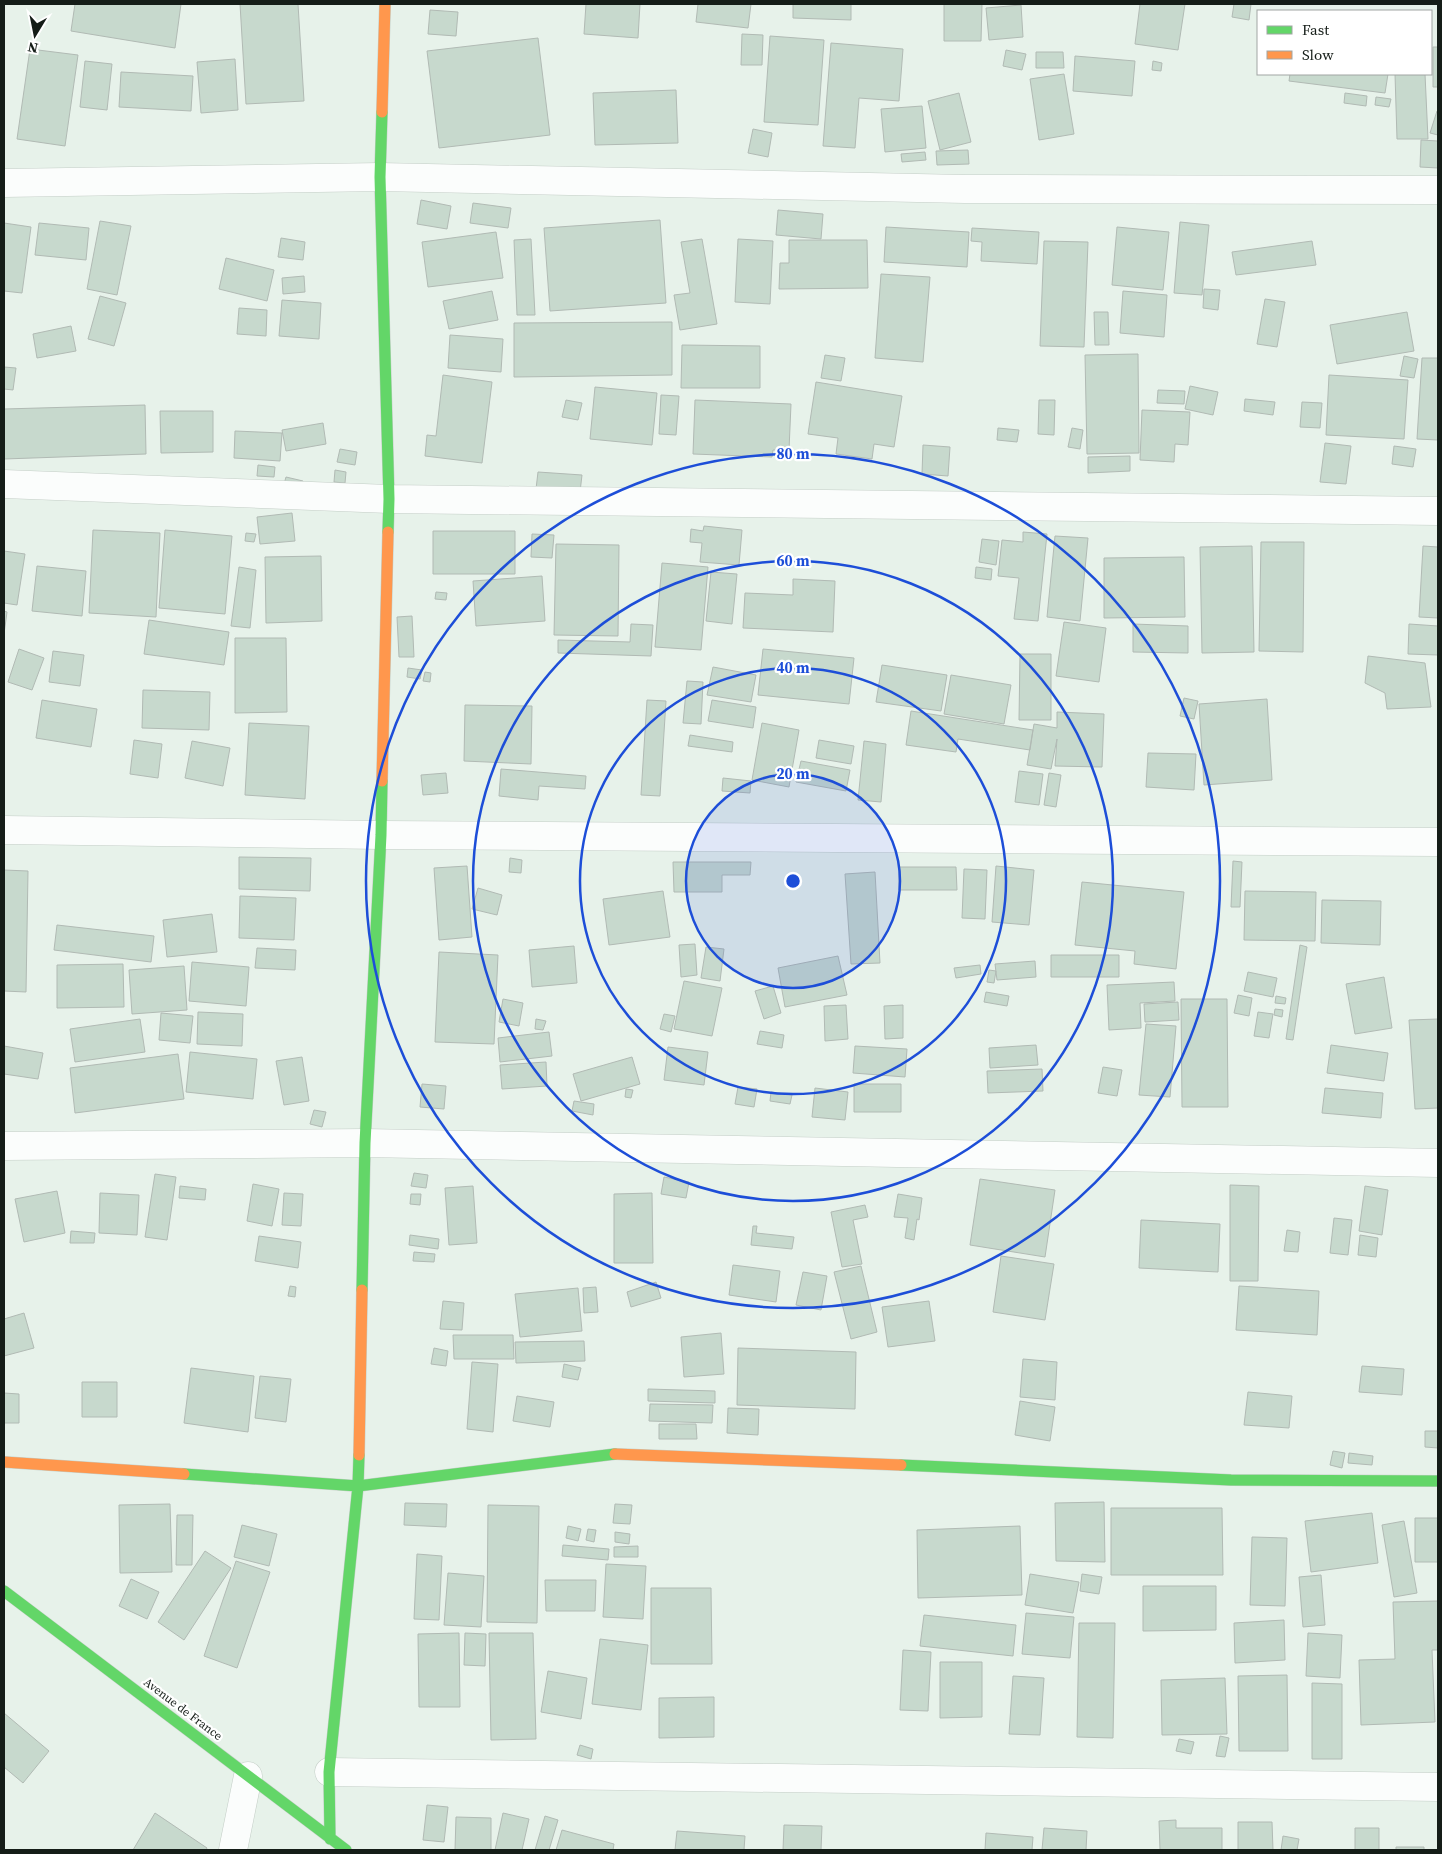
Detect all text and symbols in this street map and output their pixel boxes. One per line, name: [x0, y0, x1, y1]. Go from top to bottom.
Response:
north arrow: [10, 10, 60, 60]
legend: [1257, 10, 1432, 75]
text: Fast: [1302, 19, 1329, 40]
text: N: [26, 37, 40, 59]
text: Slow: [1302, 44, 1334, 65]
text: 80 m: [776, 443, 810, 464]
text: 60 m: [776, 550, 810, 571]
text: 40 m: [776, 657, 810, 678]
text: 20 m: [776, 763, 810, 784]
centre of rings: [784, 872, 802, 890]
street label: Avenue de France: [140, 1674, 226, 1744]

